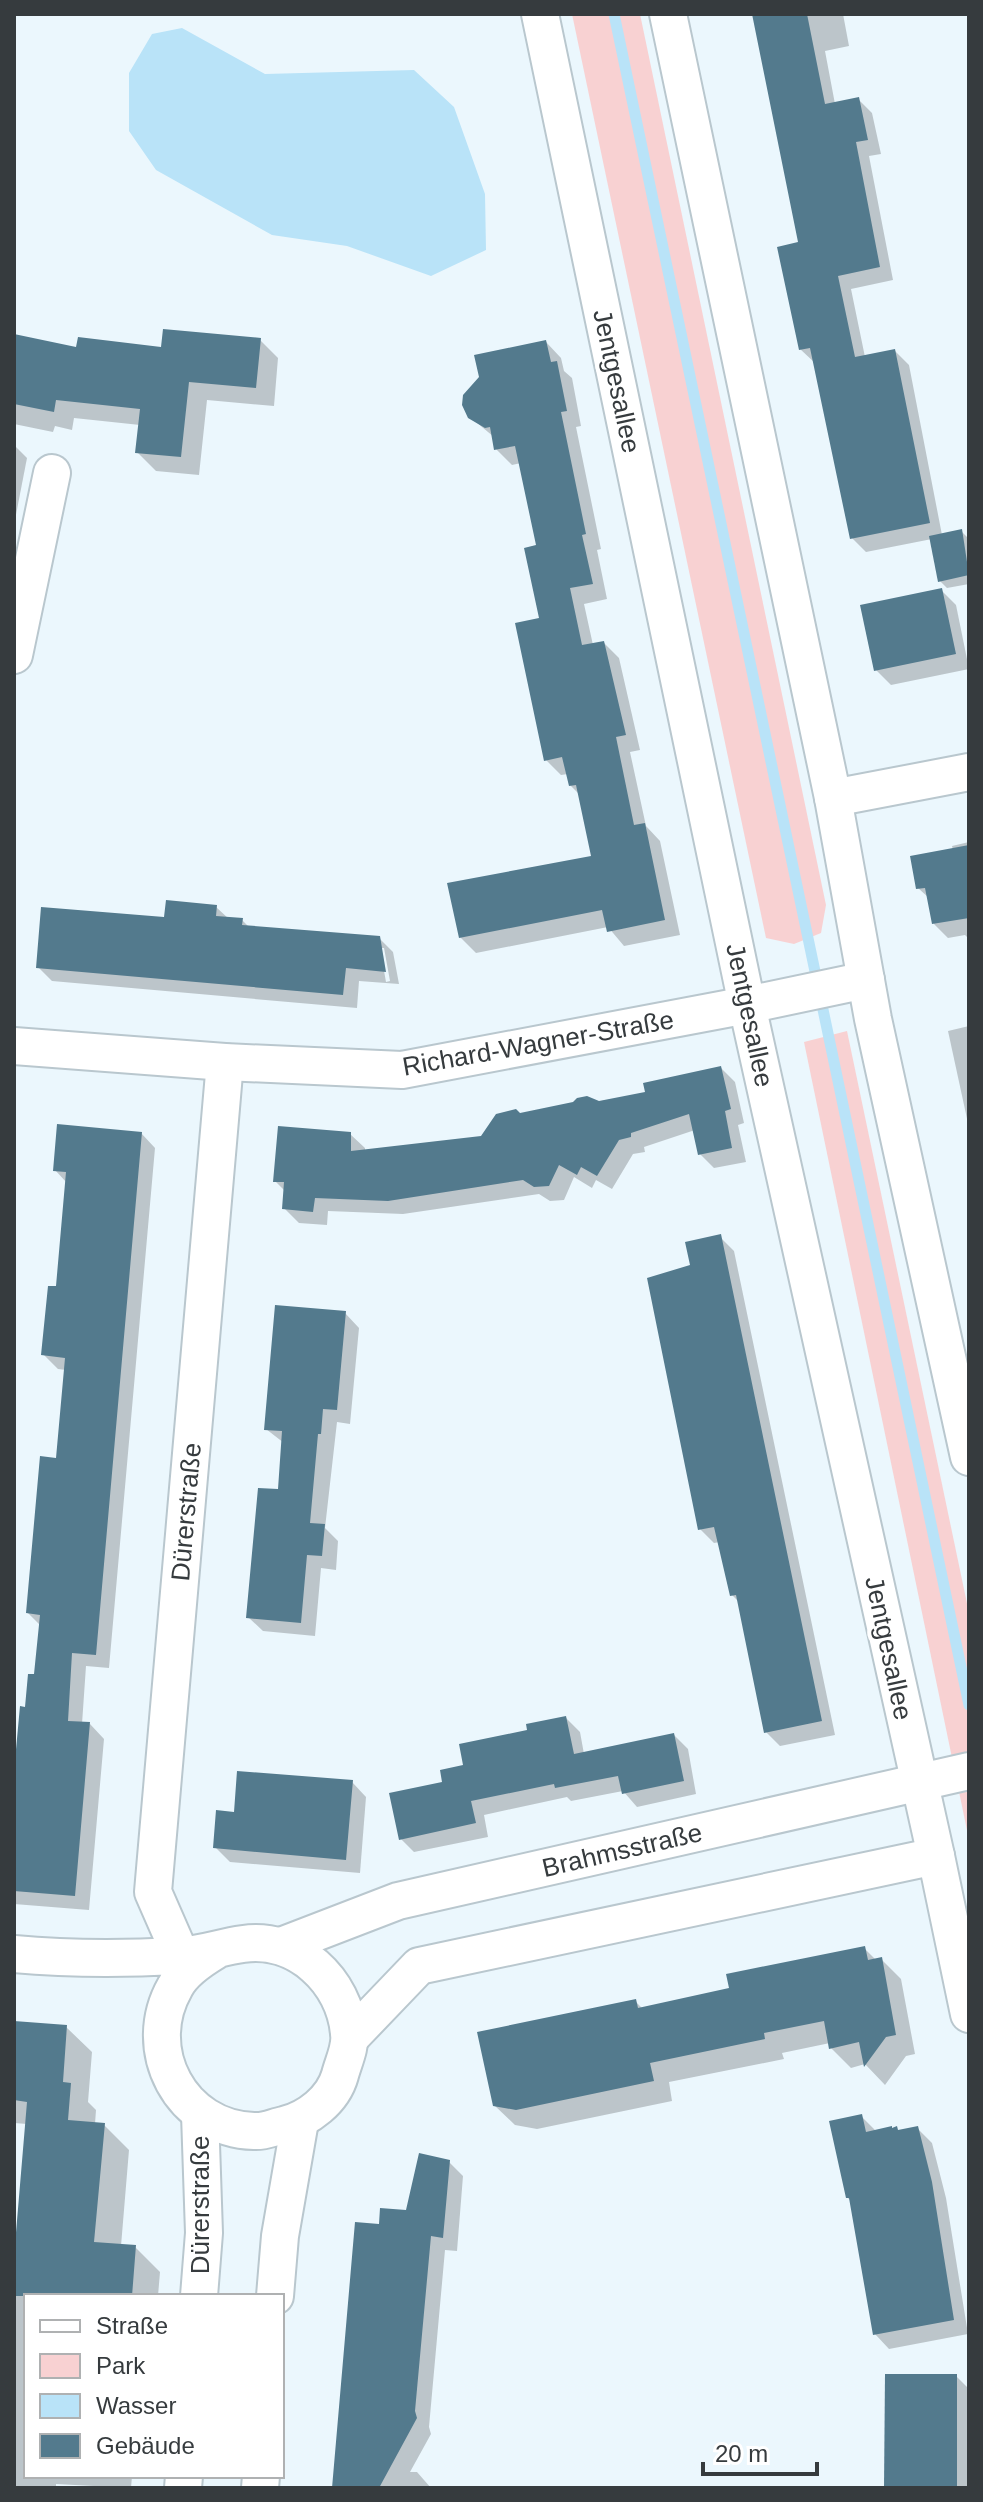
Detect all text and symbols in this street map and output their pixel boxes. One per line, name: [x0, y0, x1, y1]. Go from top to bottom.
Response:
street label: Jentgesallee: [587, 306, 647, 456]
street label: Jentgesallee: [720, 940, 780, 1090]
street label: Richard-Wagner-Straße: [400, 1004, 676, 1082]
street label: Dürerstraße: [165, 1442, 207, 1582]
street label: Jentgesallee: [859, 1573, 919, 1723]
street label: Brahmsstraße: [539, 1817, 705, 1883]
street label: Dürerstraße: [185, 2136, 215, 2274]
legend: [24, 2294, 284, 2478]
text: Straße: [96, 2312, 168, 2339]
text: Park: [96, 2352, 146, 2379]
text: Wasser: [96, 2392, 176, 2419]
scale bar: [703, 2426, 817, 2476]
text: Gebäude: [96, 2432, 195, 2459]
text: 20 m: [715, 2440, 768, 2467]

